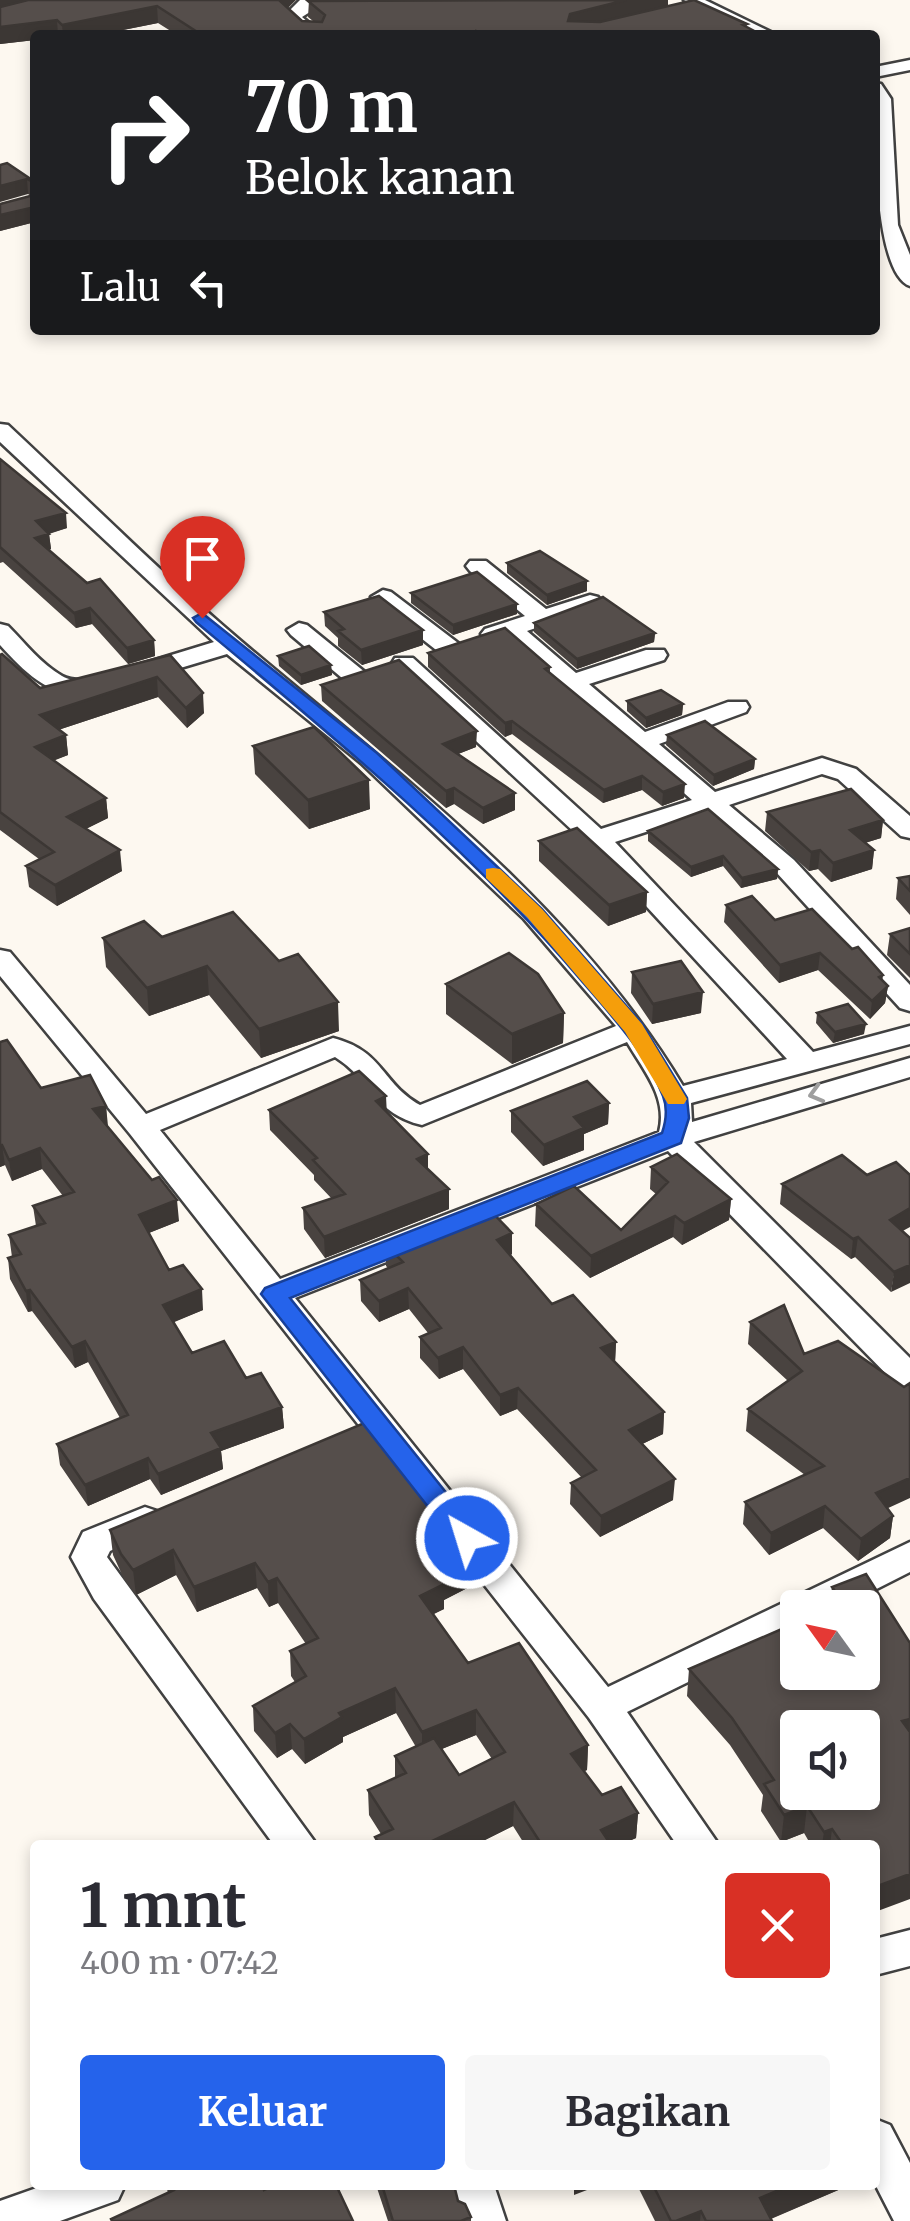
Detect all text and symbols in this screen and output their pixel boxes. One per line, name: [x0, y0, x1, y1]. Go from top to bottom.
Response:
text: 70 m: [245, 63, 418, 151]
icon: right: [80, 70, 210, 200]
text: Belok kanan: [245, 150, 515, 206]
icon: left: [181, 260, 236, 315]
text: Lalu: [80, 264, 161, 311]
pin: [160, 516, 245, 619]
icon: arrive: [175, 531, 230, 586]
one-way arrow: [808, 1082, 825, 1103]
position arrow: [415, 1486, 519, 1590]
north arrow: [780, 1590, 880, 1690]
map controls: [780, 1590, 880, 1810]
button: sound: [780, 1710, 880, 1810]
text: 1 mnt: [80, 1868, 247, 1943]
button: close: [725, 1873, 830, 1978]
text: 400 m · 07:42: [80, 1943, 279, 1983]
button: Keluar: [80, 2055, 445, 2170]
button: Bagikan: [465, 2055, 830, 2170]

